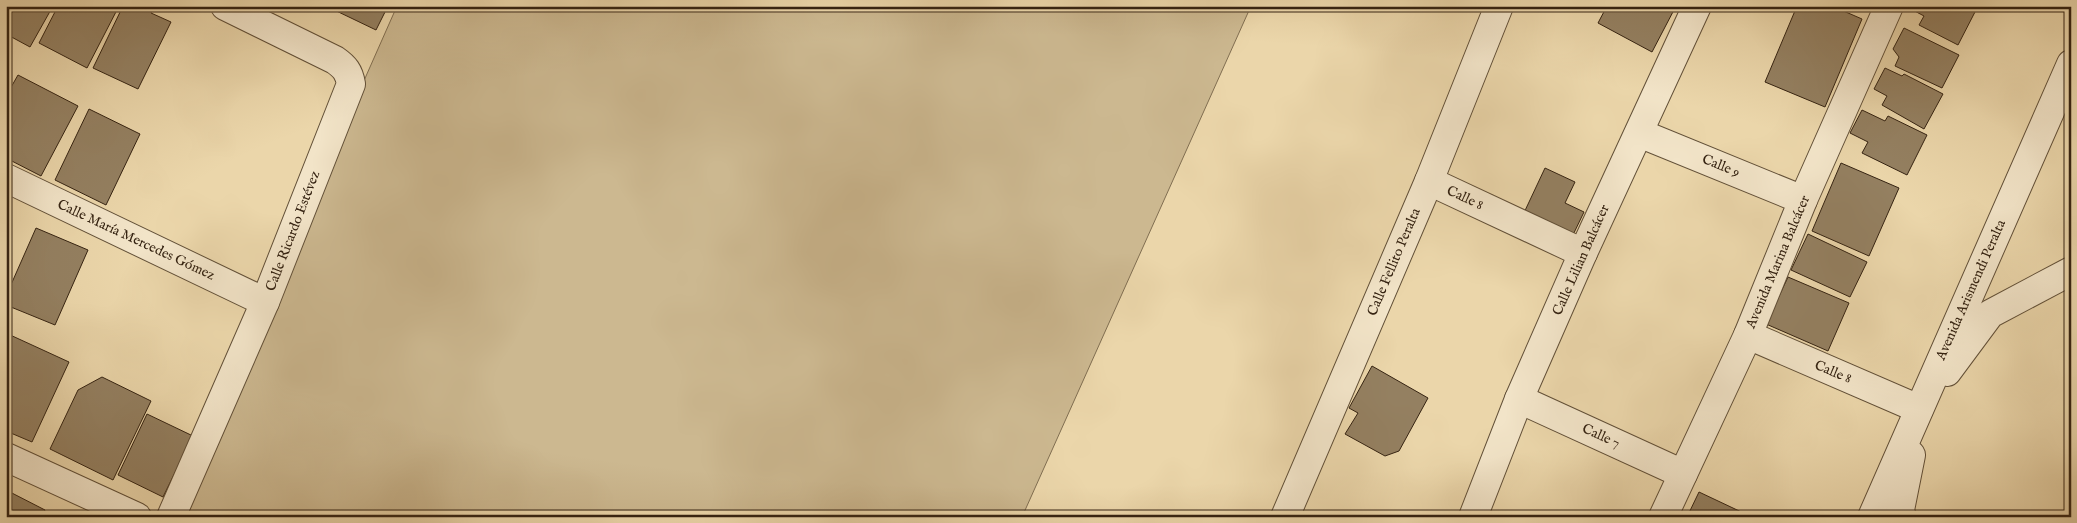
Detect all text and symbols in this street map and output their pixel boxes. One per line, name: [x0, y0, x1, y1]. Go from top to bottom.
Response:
street label: Calle 9: [1699, 150, 1743, 182]
street label: Calle Ricardo Estévez: [262, 168, 324, 294]
street label: Calle 8: [1444, 182, 1486, 214]
street label: Avenida Marina Balcácer: [1741, 193, 1814, 332]
street label: Calle María Mercedes Gómez: [54, 196, 218, 285]
street label: Calle Lilian Balcácer: [1548, 202, 1614, 318]
street label: Calle Fellito Peralta: [1363, 205, 1425, 319]
street label: Avenida Arismendi Peralta: [1931, 216, 2010, 364]
street label: Calle 8: [1812, 356, 1854, 388]
street label: Calle 7: [1579, 420, 1623, 452]

